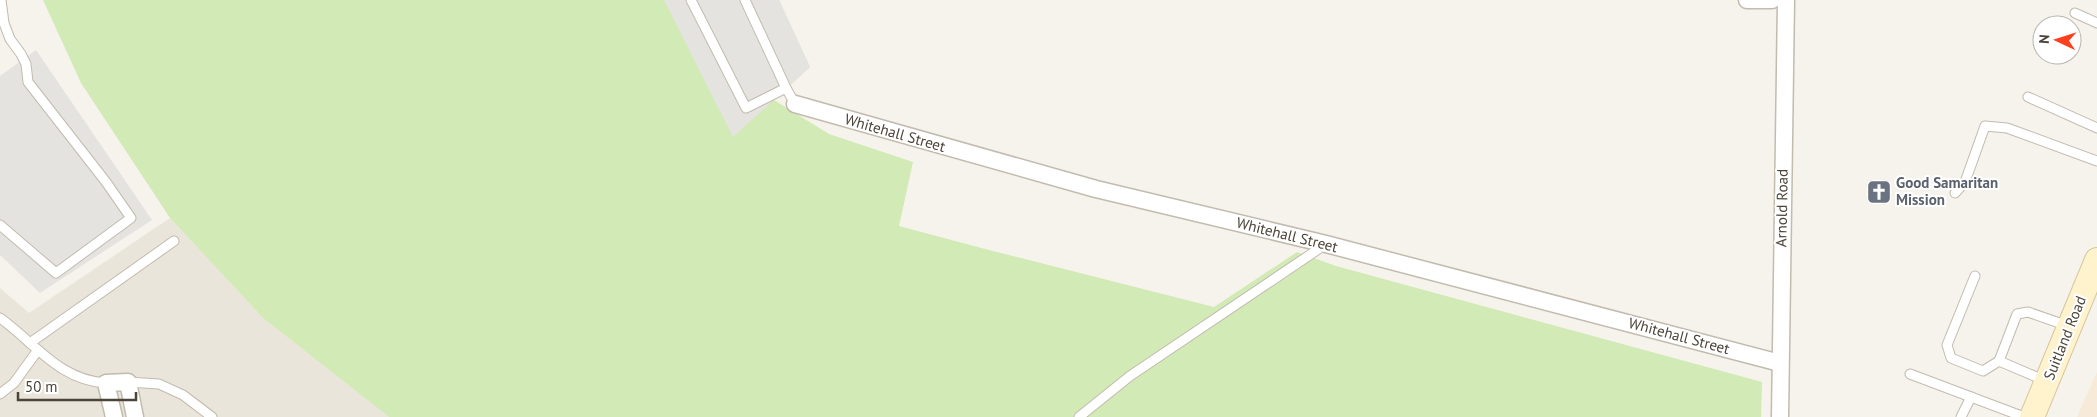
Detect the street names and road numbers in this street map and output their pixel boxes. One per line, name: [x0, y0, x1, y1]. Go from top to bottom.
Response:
street label: Whitehall Street: [843, 109, 948, 156]
street label: Arnold Road: [1771, 169, 1792, 247]
street label: Whitehall Street: [1234, 213, 1340, 256]
street label: Suitland Road: [2039, 293, 2090, 383]
street label: Whitehall Street: [1626, 313, 1732, 358]

